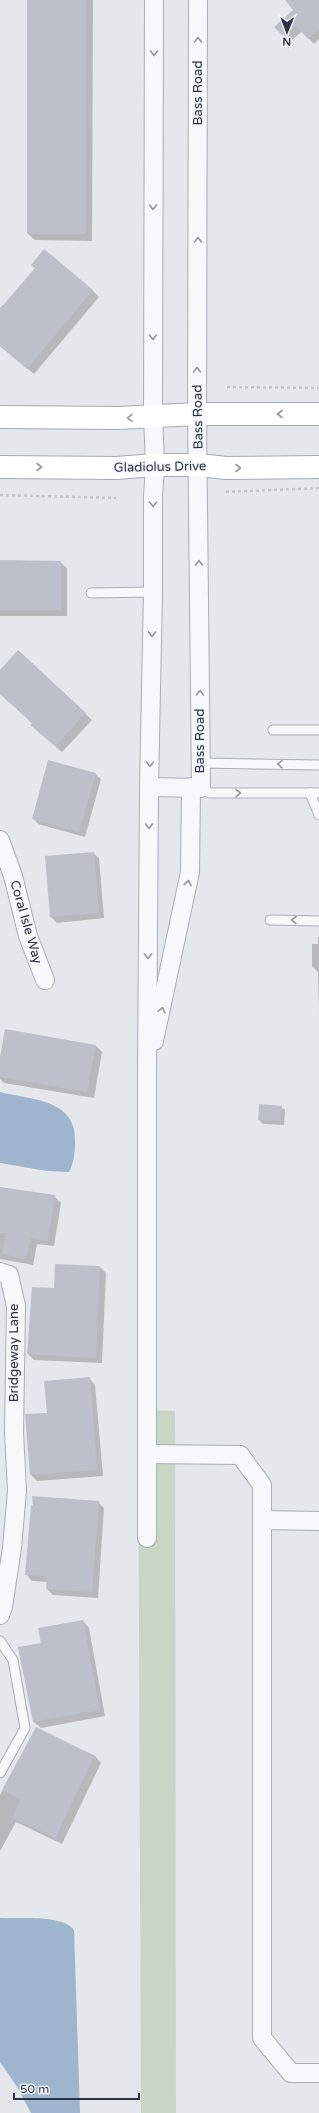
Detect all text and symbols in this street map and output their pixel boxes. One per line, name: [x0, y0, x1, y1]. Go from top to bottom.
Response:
north arrow: [267, 12, 307, 52]
text: N: [282, 35, 291, 48]
one-way arrow: [194, 37, 202, 43]
one-way arrow: [150, 50, 158, 56]
street label: Bass Road: [190, 61, 206, 125]
one-way arrow: [149, 204, 157, 210]
one-way arrow: [194, 237, 202, 243]
one-way arrow: [149, 334, 157, 340]
one-way arrow: [193, 367, 201, 373]
street label: Bass Road: [189, 384, 207, 450]
one-way arrow: [277, 410, 283, 418]
one-way arrow: [127, 413, 133, 422]
street label: Gladiolus Drive: [114, 458, 206, 476]
one-way arrow: [36, 463, 42, 471]
one-way arrow: [235, 464, 241, 472]
one-way arrow: [149, 501, 157, 507]
one-way arrow: [195, 560, 203, 566]
one-way arrow: [148, 631, 156, 637]
one-way arrow: [196, 690, 204, 696]
street label: Bass Road: [192, 709, 208, 773]
one-way arrow: [277, 760, 283, 768]
one-way arrow: [145, 761, 154, 767]
one-way arrow: [235, 789, 241, 797]
one-way arrow: [145, 823, 153, 829]
street label: Coral Isle Way: [6, 878, 46, 966]
one-way arrow: [183, 880, 192, 886]
one-way arrow: [291, 916, 297, 924]
one-way arrow: [144, 953, 152, 959]
one-way arrow: [157, 1007, 165, 1013]
street label: Bridgeway Lane: [6, 1304, 22, 1402]
scale bar: [14, 2075, 139, 2101]
text: 50 m: [20, 2082, 49, 2096]

